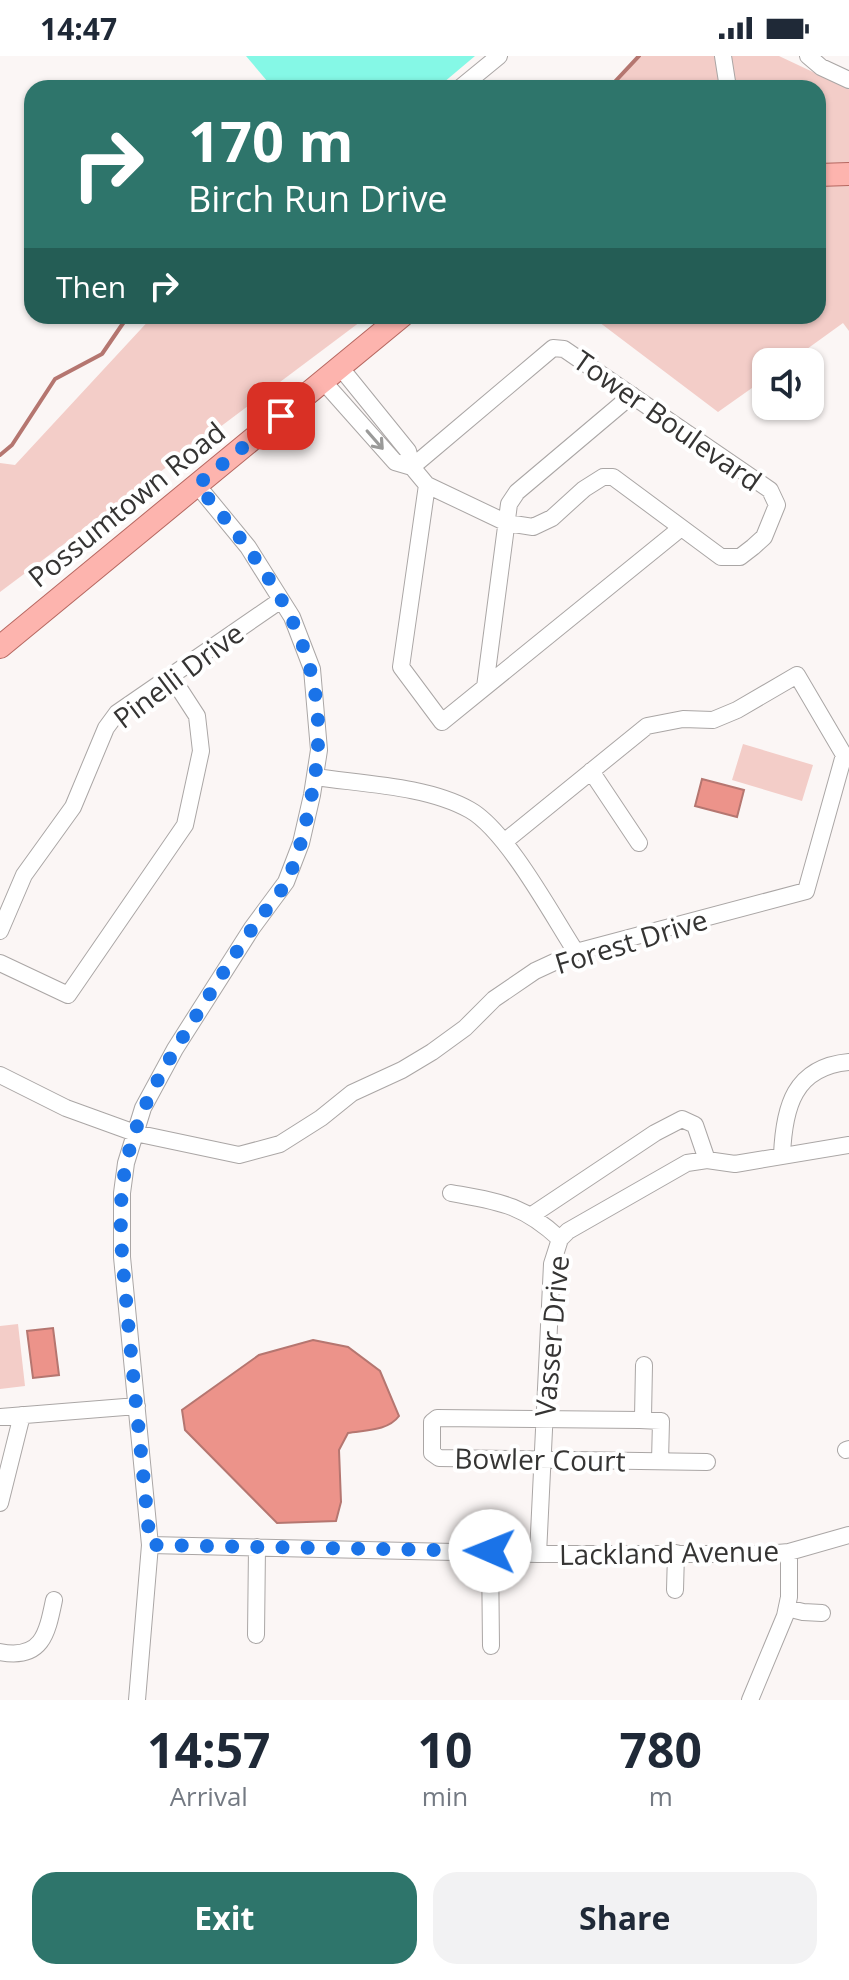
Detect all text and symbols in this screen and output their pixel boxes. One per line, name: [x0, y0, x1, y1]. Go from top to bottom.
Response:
text: 14:47: [40, 8, 117, 49]
text: 170 m: [188, 102, 354, 178]
icon: right: [56, 112, 160, 216]
text: Birch Run Drive: [188, 174, 448, 223]
icon: right: [142, 264, 186, 308]
text: Then: [56, 266, 126, 307]
street label: Tower Boulevard: [566, 341, 770, 499]
map controls: [752, 348, 824, 420]
button: sound: [752, 348, 824, 420]
pin: [247, 382, 315, 450]
icon: arrive: [259, 394, 303, 438]
street label: Possumtown Road: [20, 413, 232, 595]
one-way arrow: [366, 429, 384, 449]
street label: Pinelli Drive: [105, 614, 251, 736]
street label: Forest Drive: [550, 900, 712, 982]
street label: Vasser Drive: [525, 1254, 577, 1418]
street label: Bowler Court: [454, 1439, 626, 1479]
position arrow: [448, 1509, 532, 1593]
street label: Lackland Avenue: [559, 1531, 779, 1573]
text: 14:57: [147, 1717, 271, 1782]
text: 10: [418, 1717, 472, 1782]
text: 780: [620, 1717, 702, 1782]
text: Arrival: [170, 1778, 248, 1814]
text: min: [422, 1778, 468, 1814]
text: m: [649, 1778, 673, 1814]
button: Exit: [32, 1872, 417, 1964]
button: Share: [433, 1872, 817, 1964]

